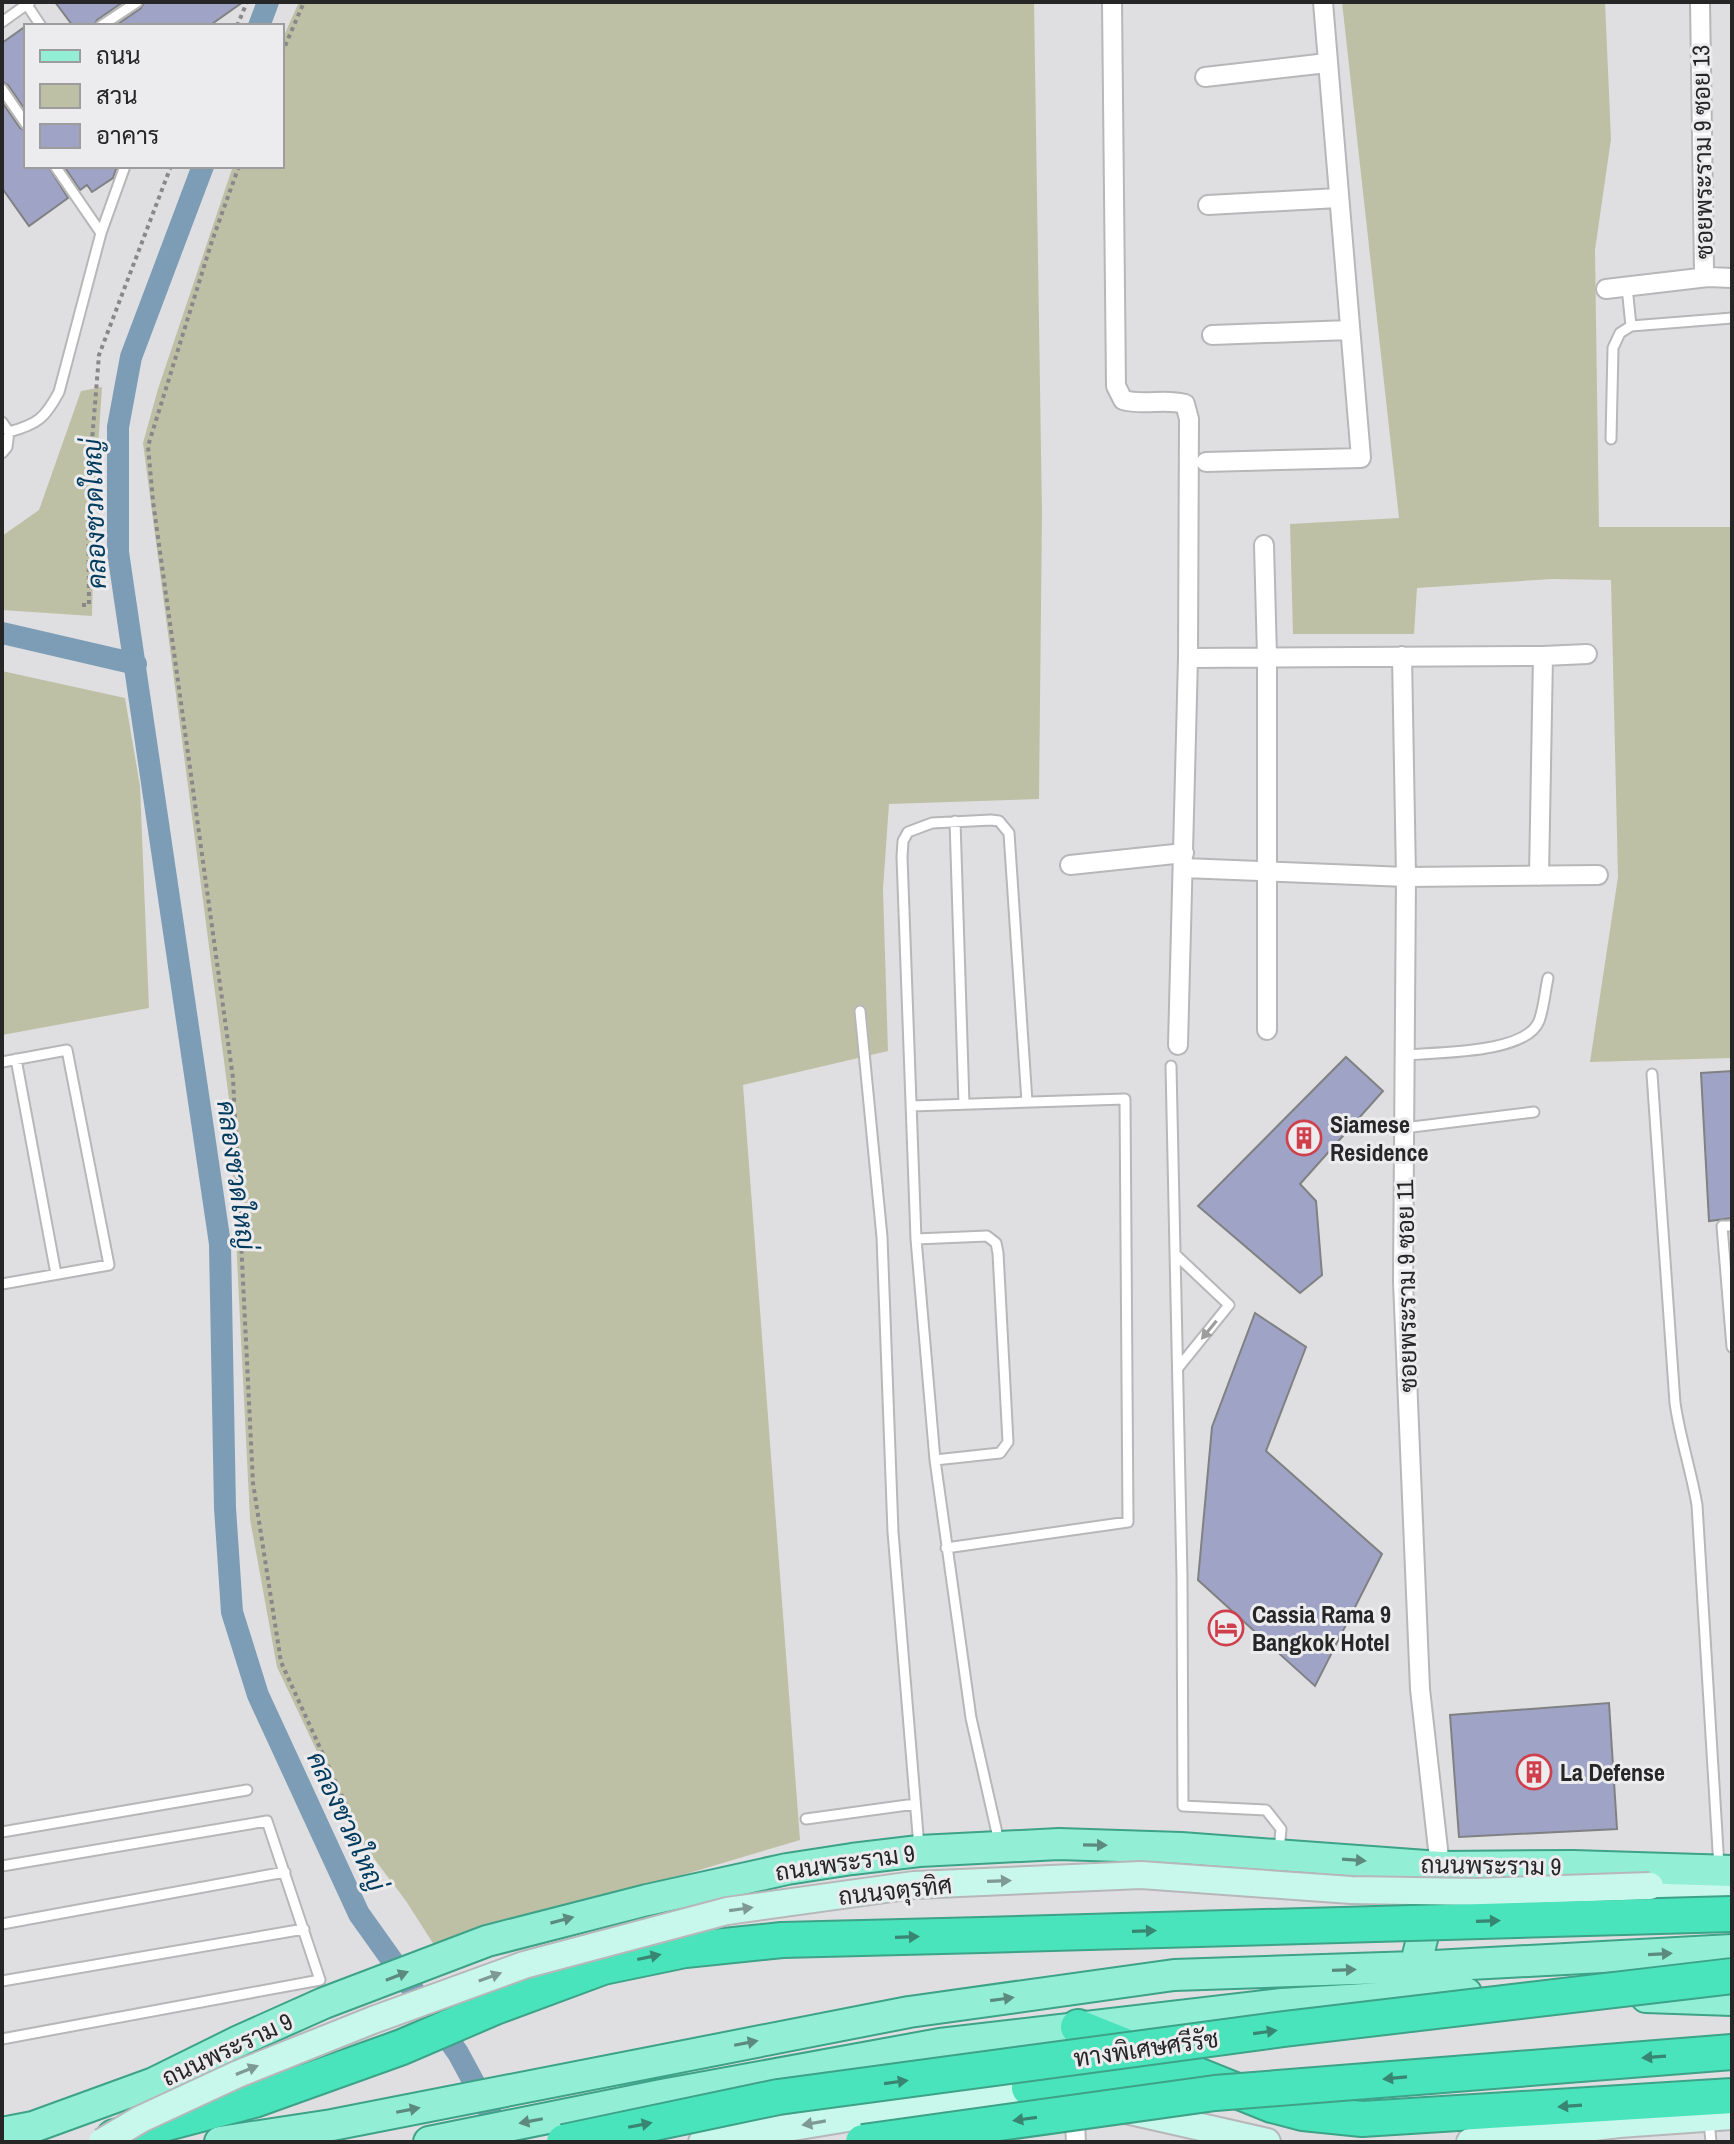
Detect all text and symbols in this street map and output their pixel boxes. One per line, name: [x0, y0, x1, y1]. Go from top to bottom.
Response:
legend: [24, 24, 284, 168]
text: ถนน: [96, 39, 141, 71]
street label: ซอยพระราม 9 ซอย 13: [1684, 45, 1720, 259]
text: สวน: [96, 79, 138, 111]
text: อาคาร: [96, 119, 159, 151]
water label: คลองชวดใหญ่: [74, 436, 114, 590]
water label: คลองชวดใหญ่: [209, 1098, 265, 1254]
place label: Siamese Residence: [1330, 1108, 1429, 1168]
building icon: Siamese Residence: [1285, 1119, 1323, 1157]
street label: ซอยพระราม 9 ซอย 11: [1388, 1179, 1424, 1393]
one-way arrow: [1201, 1319, 1218, 1340]
place label: Cassia Rama 9 Bangkok Hotel: [1252, 1598, 1391, 1658]
hotel icon: Cassia Rama 9 Bangkok Hotel: [1207, 1609, 1245, 1647]
water label: คลองชวดใหญ่: [299, 1745, 396, 1898]
building icon: La Defense: [1515, 1753, 1553, 1791]
place label: La Defense: [1560, 1756, 1665, 1788]
street label: ถนนพระราม 9: [773, 1836, 917, 1888]
one-way arrow: [1083, 1838, 1108, 1851]
street label: ถนนพระราม 9: [1420, 1848, 1562, 1882]
one-way arrow: [1342, 1854, 1367, 1867]
street label: ถนนจตุรทิศ: [837, 1868, 954, 1913]
one-way arrow: [987, 1875, 1012, 1888]
one-way arrow: [729, 1902, 754, 1915]
one-way arrow: [550, 1914, 575, 1926]
one-way arrow: [1476, 1914, 1501, 1927]
one-way arrow: [1132, 1924, 1157, 1937]
one-way arrow: [895, 1931, 920, 1943]
one-way arrow: [1648, 1947, 1673, 1960]
one-way arrow: [636, 1951, 661, 1963]
one-way arrow: [1332, 1963, 1357, 1976]
one-way arrow: [385, 1969, 409, 1982]
one-way arrow: [478, 1971, 502, 1983]
one-way arrow: [990, 1992, 1015, 2005]
street label: ถนนพระราม 9: [157, 2005, 297, 2093]
street label: ทางพิเศษศรีรัช: [1072, 2022, 1220, 2074]
one-way arrow: [1253, 2025, 1278, 2038]
one-way arrow: [733, 2036, 758, 2049]
one-way arrow: [1641, 2050, 1666, 2063]
one-way arrow: [235, 2064, 259, 2077]
one-way arrow: [1382, 2072, 1407, 2085]
one-way arrow: [884, 2075, 909, 2088]
one-way arrow: [1557, 2100, 1582, 2113]
one-way arrow: [396, 2103, 421, 2115]
one-way arrow: [1013, 2113, 1038, 2126]
one-way arrow: [518, 2116, 543, 2128]
one-way arrow: [801, 2117, 826, 2129]
one-way arrow: [628, 2118, 653, 2131]

